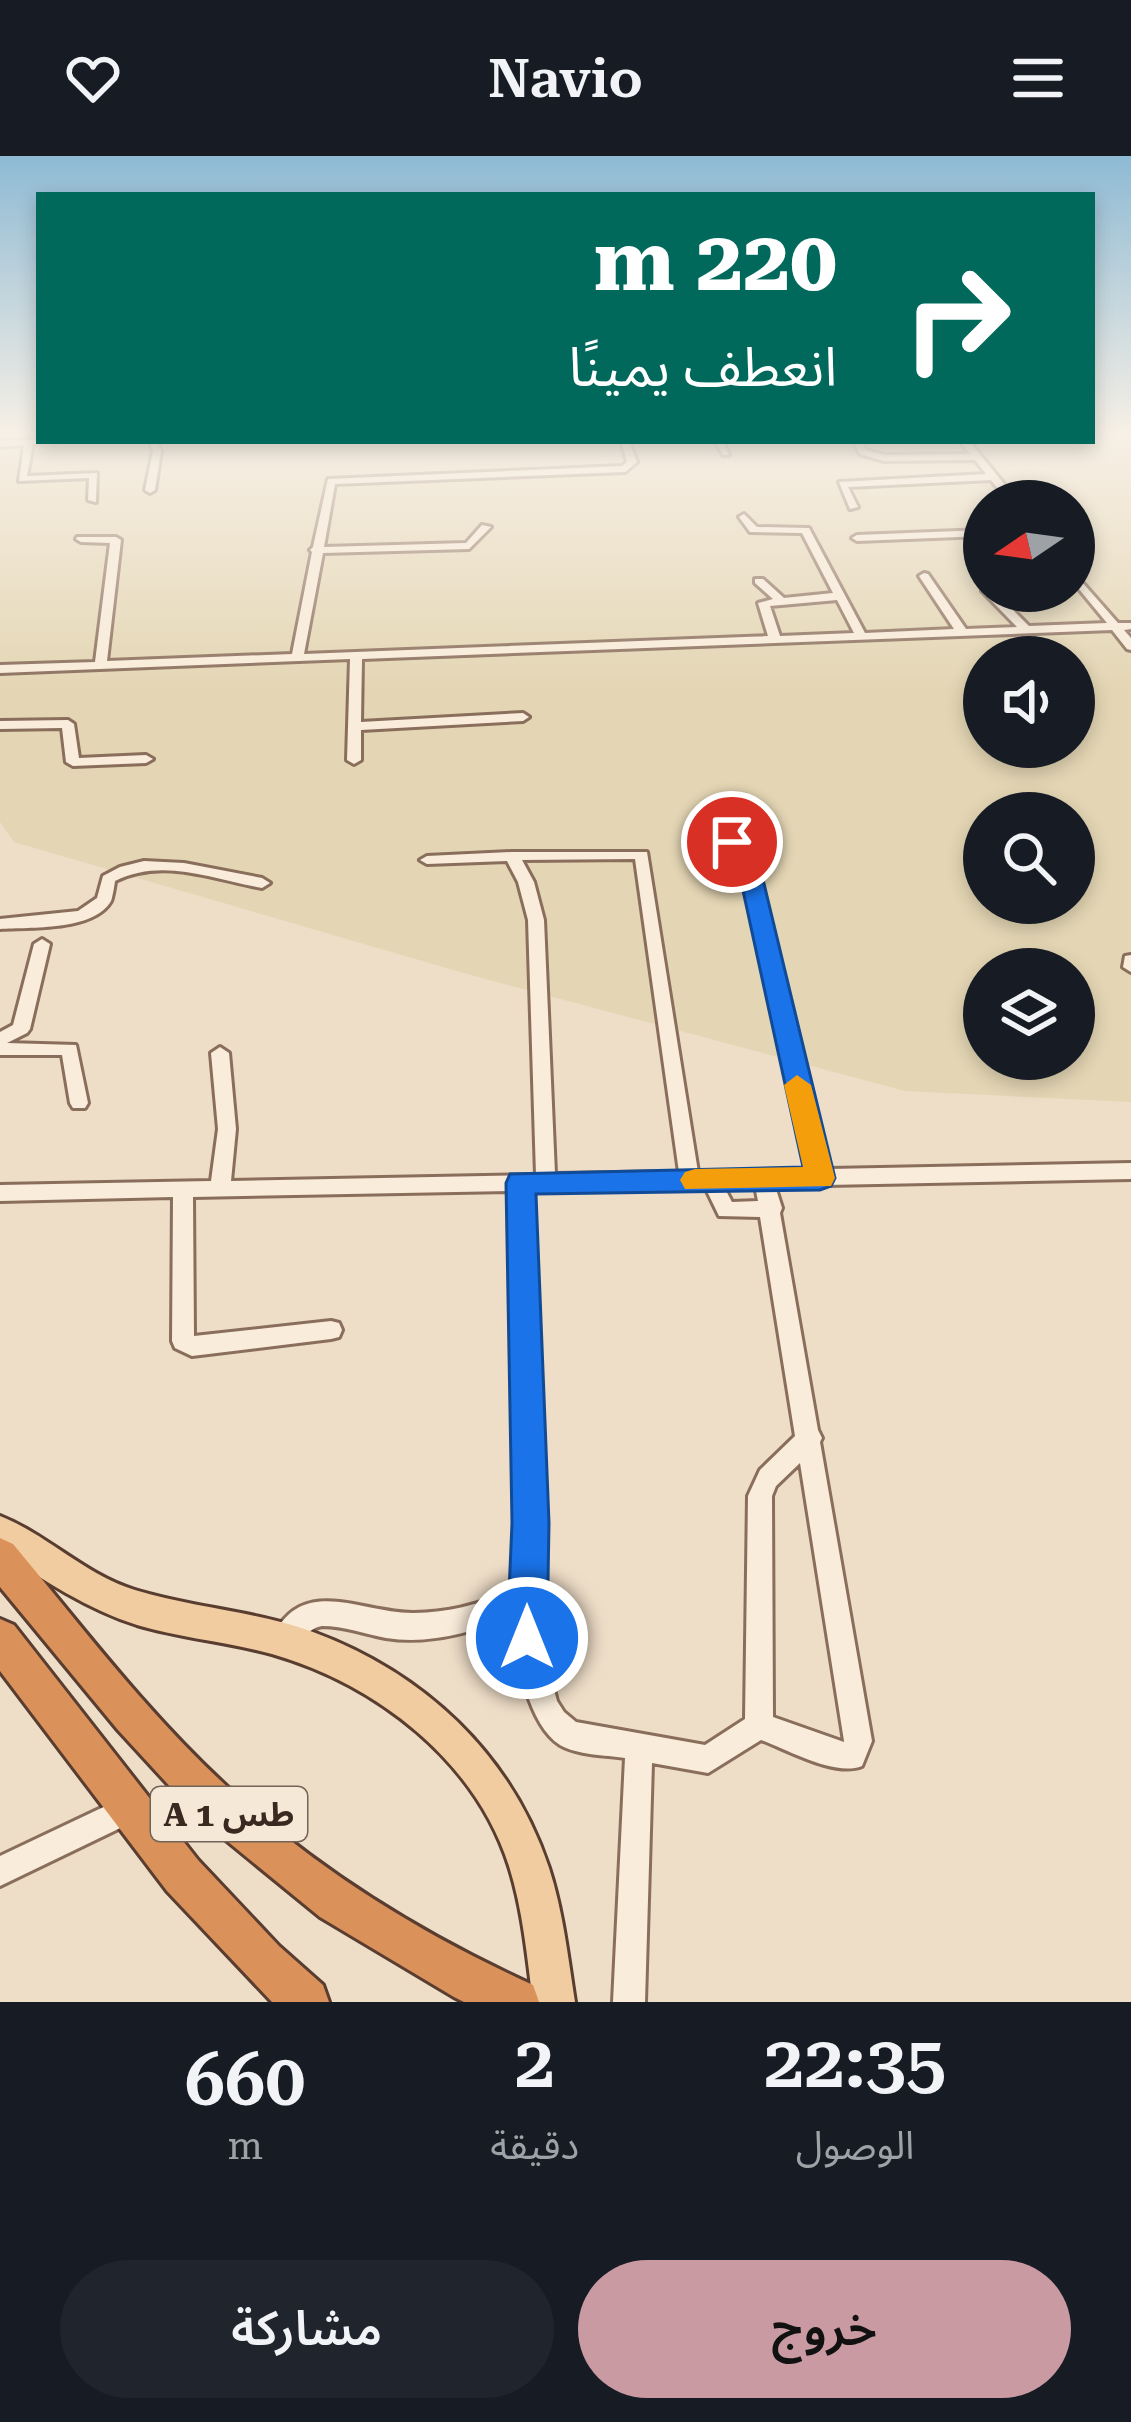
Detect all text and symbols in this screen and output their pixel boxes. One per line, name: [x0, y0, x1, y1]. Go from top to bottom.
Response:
icon: heart: [60, 45, 126, 111]
icon: menu: [1005, 45, 1071, 111]
text: Navio: [488, 47, 643, 110]
text: 220 m: [594, 212, 837, 310]
icon: right: [879, 240, 1035, 396]
text: انعطف يمينًا: [568, 336, 837, 399]
north arrow: [963, 480, 1095, 612]
map controls: [963, 480, 1095, 1080]
button: sound: [963, 636, 1095, 768]
pin: [681, 791, 783, 893]
button: search: [963, 792, 1095, 924]
icon: arrive: [699, 809, 765, 875]
button: layers: [963, 948, 1095, 1080]
position arrow: [464, 1575, 590, 1701]
road number: A 1 طس: [151, 1787, 307, 1841]
text: 2: [515, 2020, 555, 2105]
text: 22:35: [764, 2020, 946, 2105]
text: 660: [185, 2038, 306, 2123]
text: m: [227, 2123, 263, 2169]
text: دقيقة: [490, 2123, 579, 2169]
text: الوصول: [796, 2123, 914, 2169]
button: مشاركة: [60, 2260, 554, 2398]
button: خروج: [578, 2260, 1071, 2398]

